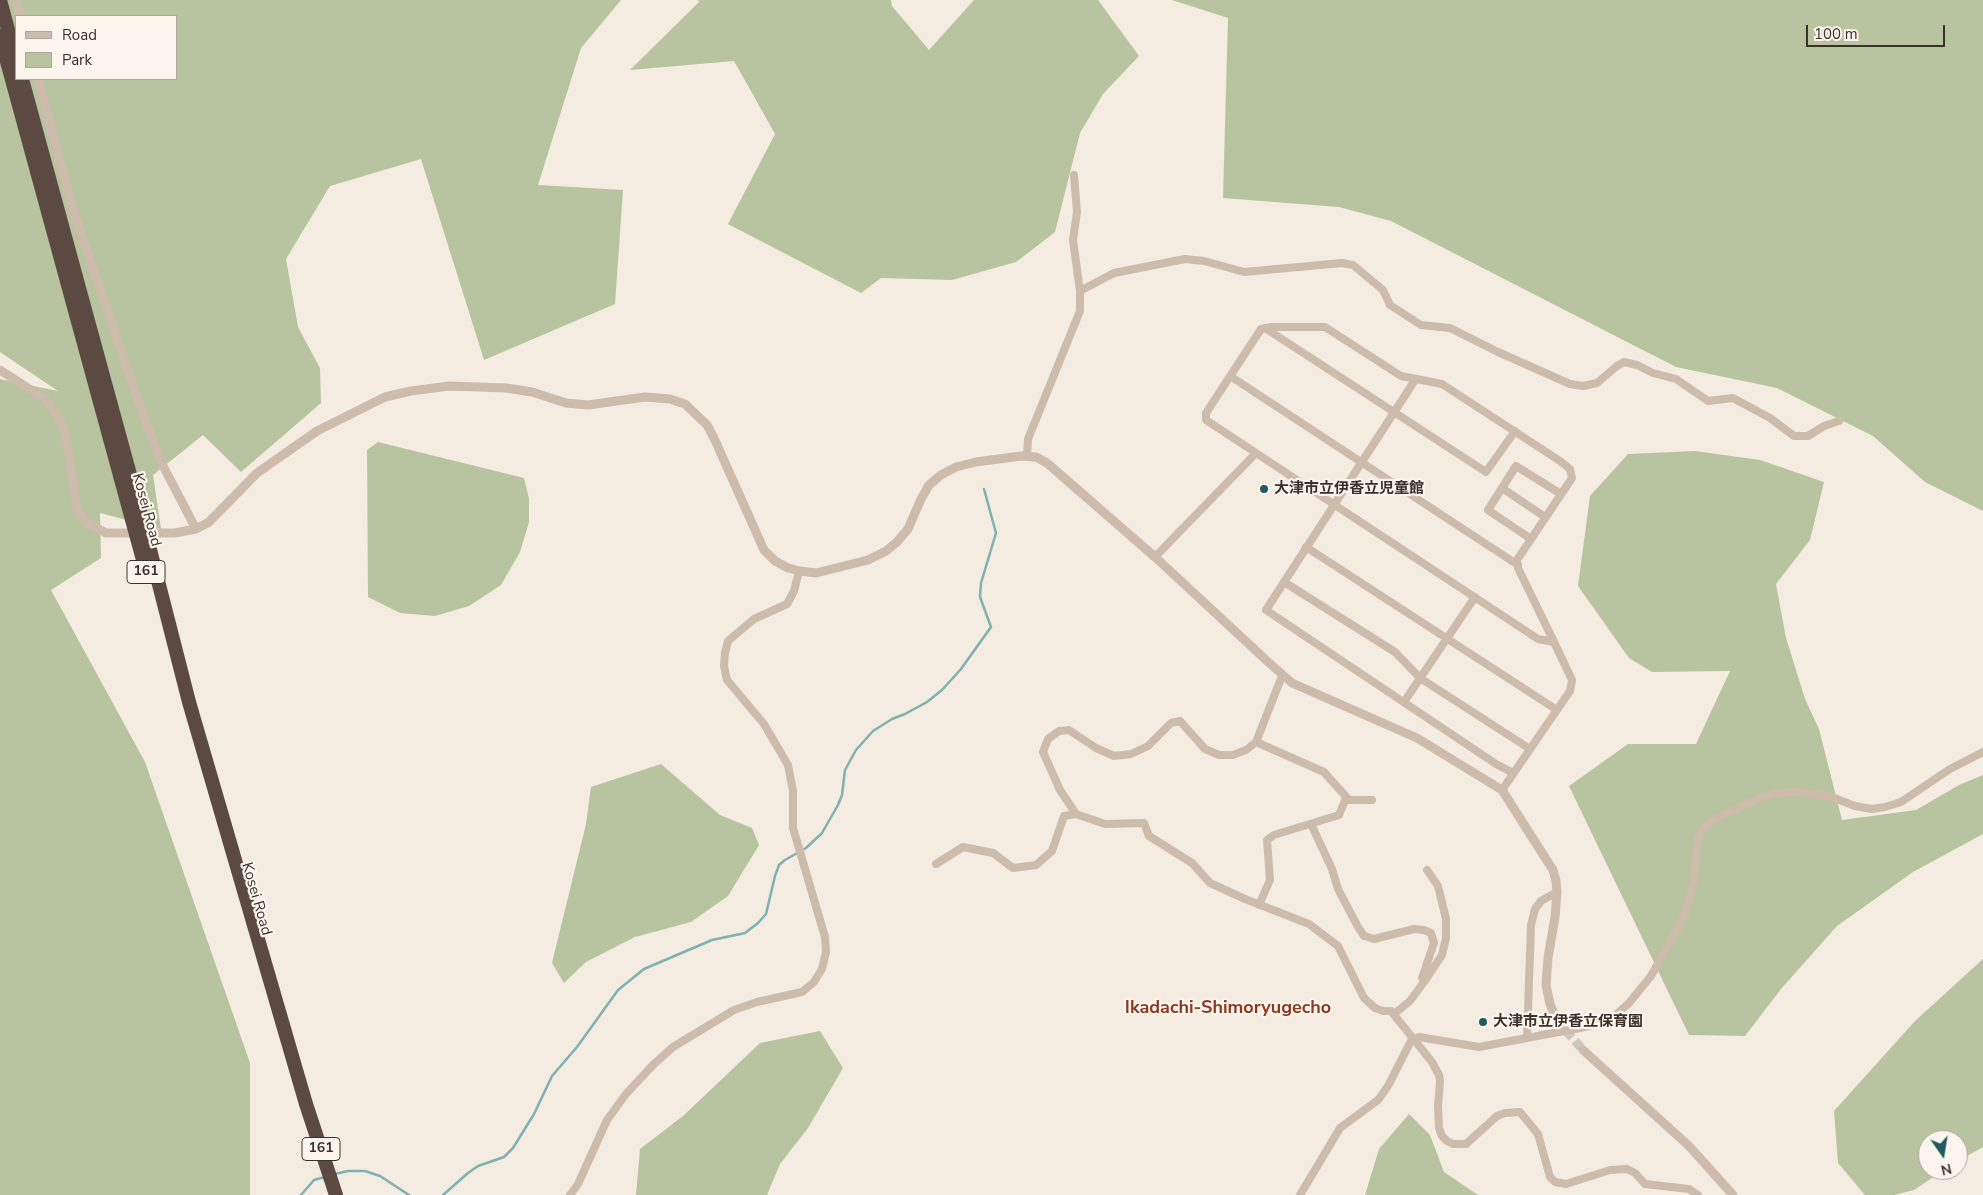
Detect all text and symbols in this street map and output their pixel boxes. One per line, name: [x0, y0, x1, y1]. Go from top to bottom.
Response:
legend: [15, 15, 178, 80]
scale bar: [1808, 15, 1947, 47]
text: 100 m: [1814, 24, 1858, 44]
text: Road: [62, 25, 97, 45]
text: Park: [62, 50, 92, 70]
street label: Kosei Road: [128, 471, 164, 549]
place label: 大津市立伊香立児童館: [1274, 480, 1424, 498]
marker: 大津市立伊香立児童館: [1258, 483, 1270, 495]
road number: 161: [127, 560, 165, 584]
street label: Kosei Road: [237, 860, 275, 938]
district label: Ikadachi-Shimoryugecho: [1125, 998, 1331, 1020]
place label: 大津市立伊香立保育園: [1493, 1013, 1643, 1031]
marker: 大津市立伊香立保育園: [1477, 1016, 1489, 1028]
north arrow: [1918, 1130, 1968, 1180]
road number: 161: [302, 1138, 340, 1160]
text: N: [1939, 1159, 1954, 1180]

